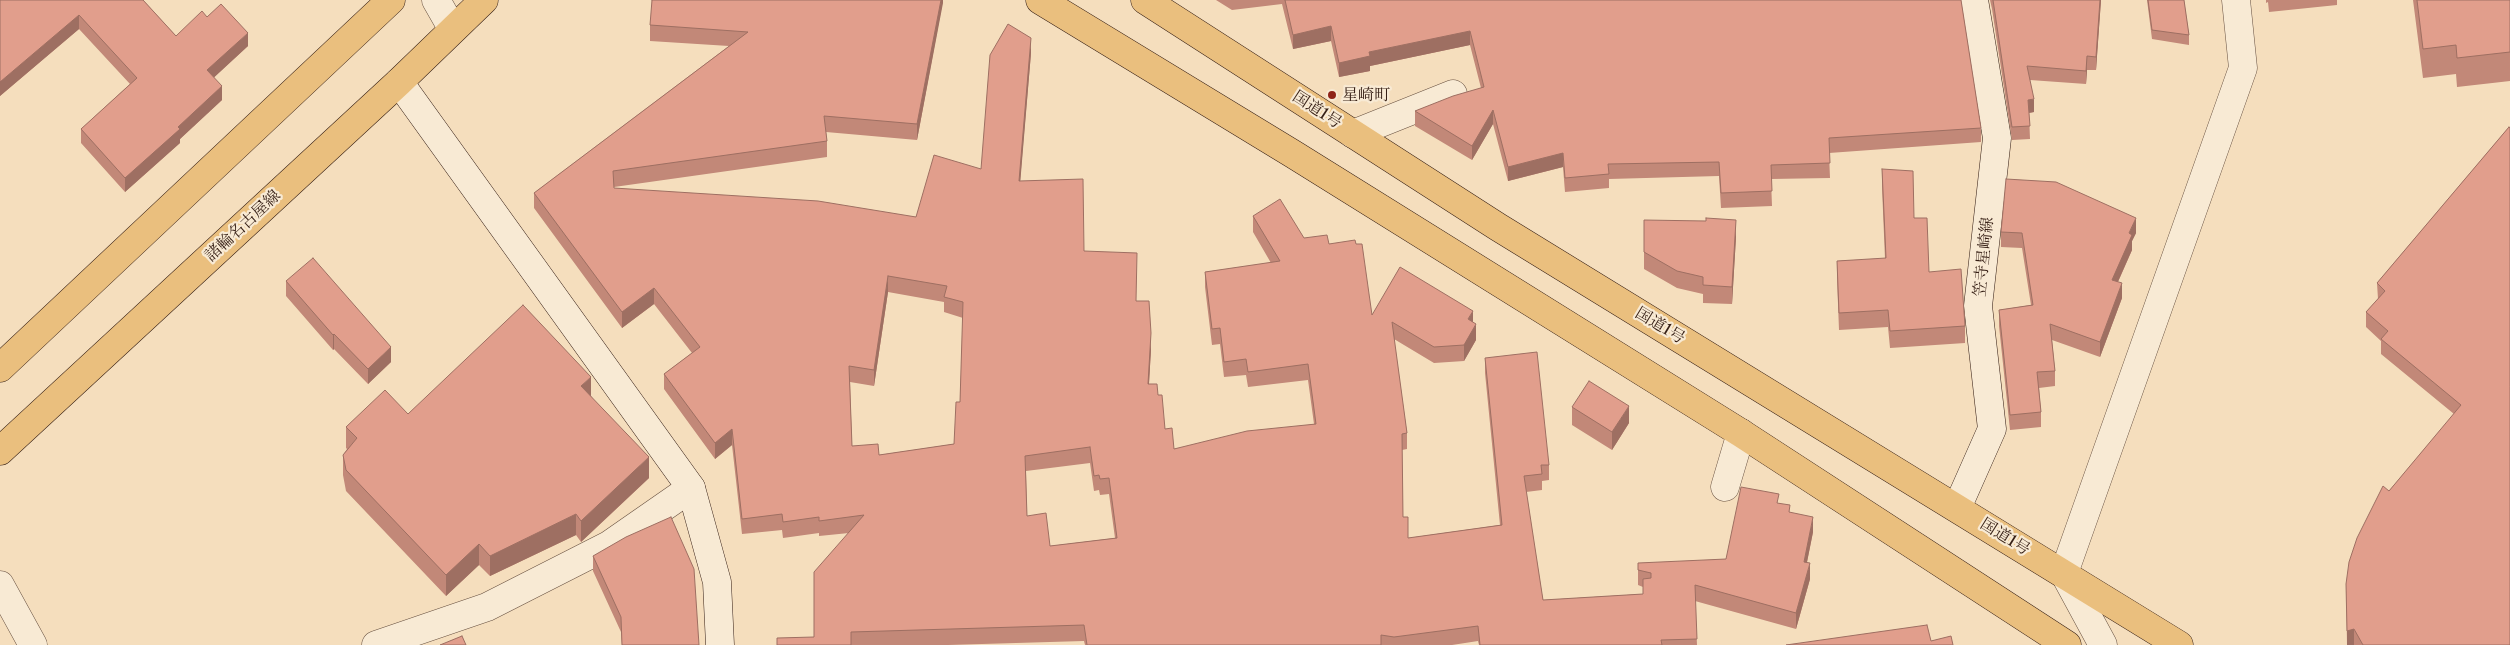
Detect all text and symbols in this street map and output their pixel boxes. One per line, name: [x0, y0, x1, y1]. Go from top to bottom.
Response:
place label: 星崎町: [1342, 85, 1390, 105]
street label: 国道1号: [1289, 87, 1345, 133]
marker: 星崎町: [1326, 89, 1338, 101]
street label: 諸輪名古屋線: [201, 186, 285, 266]
street label: 笠寺星崎線: [1970, 216, 1998, 298]
street label: 国道1号: [1632, 304, 1688, 348]
street label: 国道1号: [1977, 514, 2033, 560]

